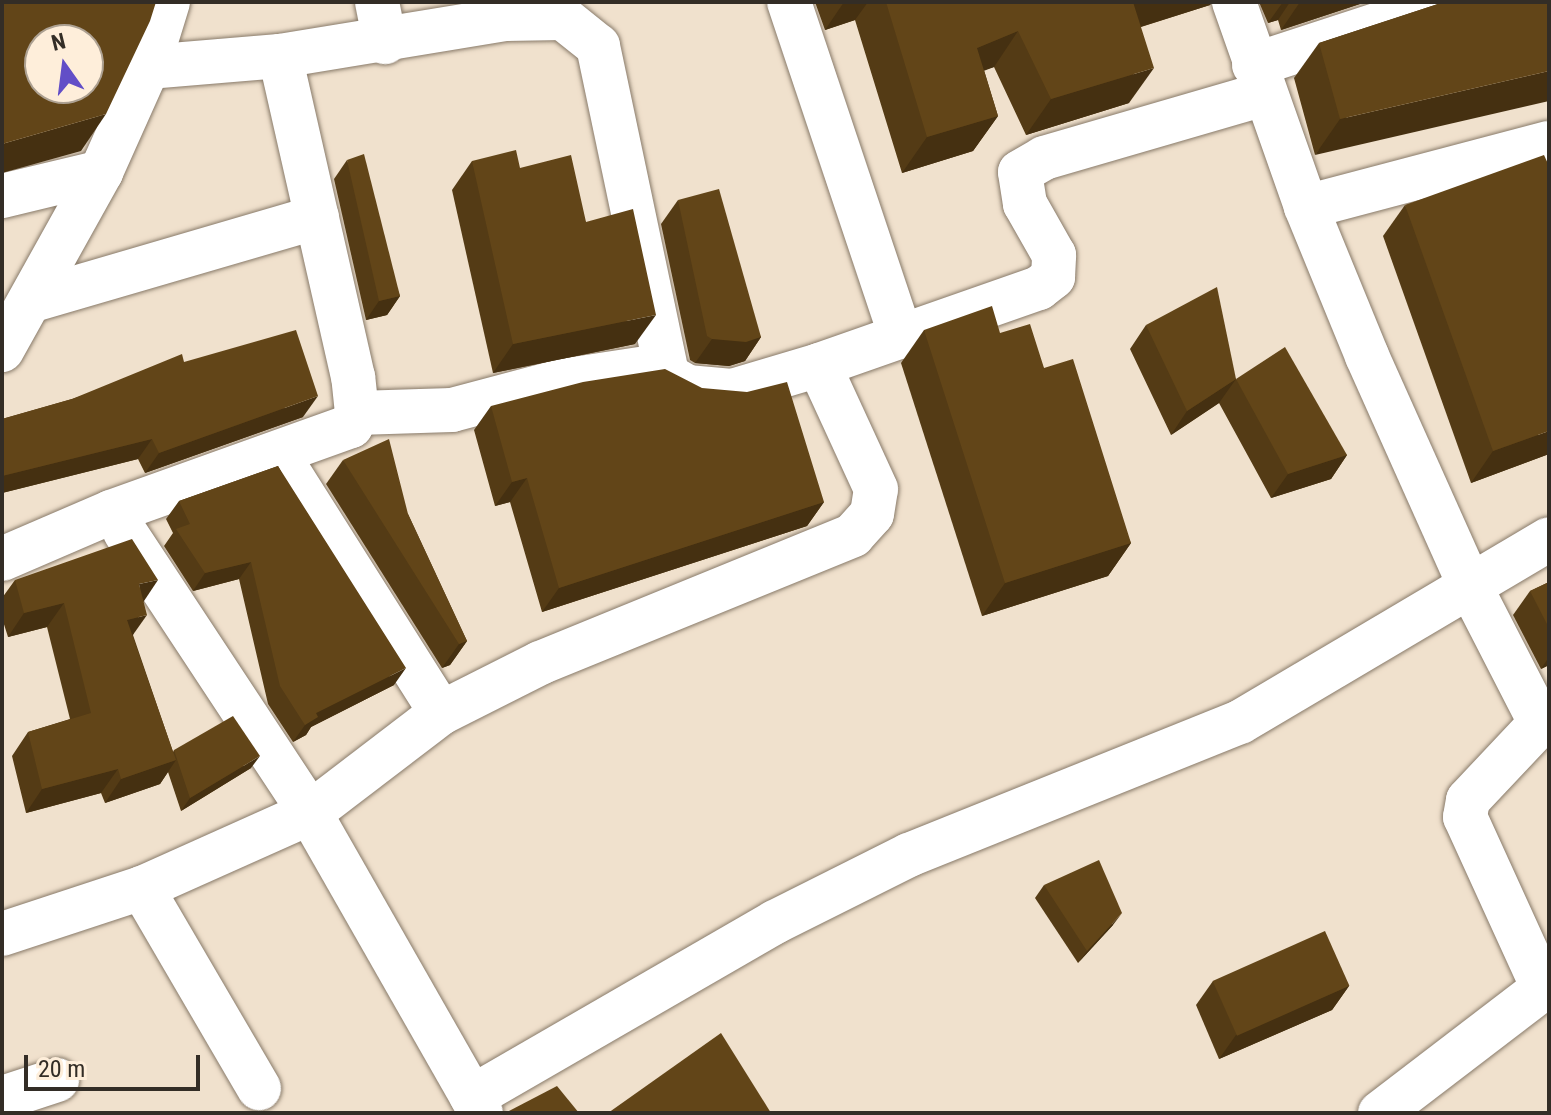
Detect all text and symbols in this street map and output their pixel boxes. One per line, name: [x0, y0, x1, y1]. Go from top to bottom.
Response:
north arrow: [24, 24, 104, 104]
text: N: [49, 28, 68, 56]
scale bar: [28, 1039, 204, 1089]
text: 20 m: [38, 1055, 85, 1083]

